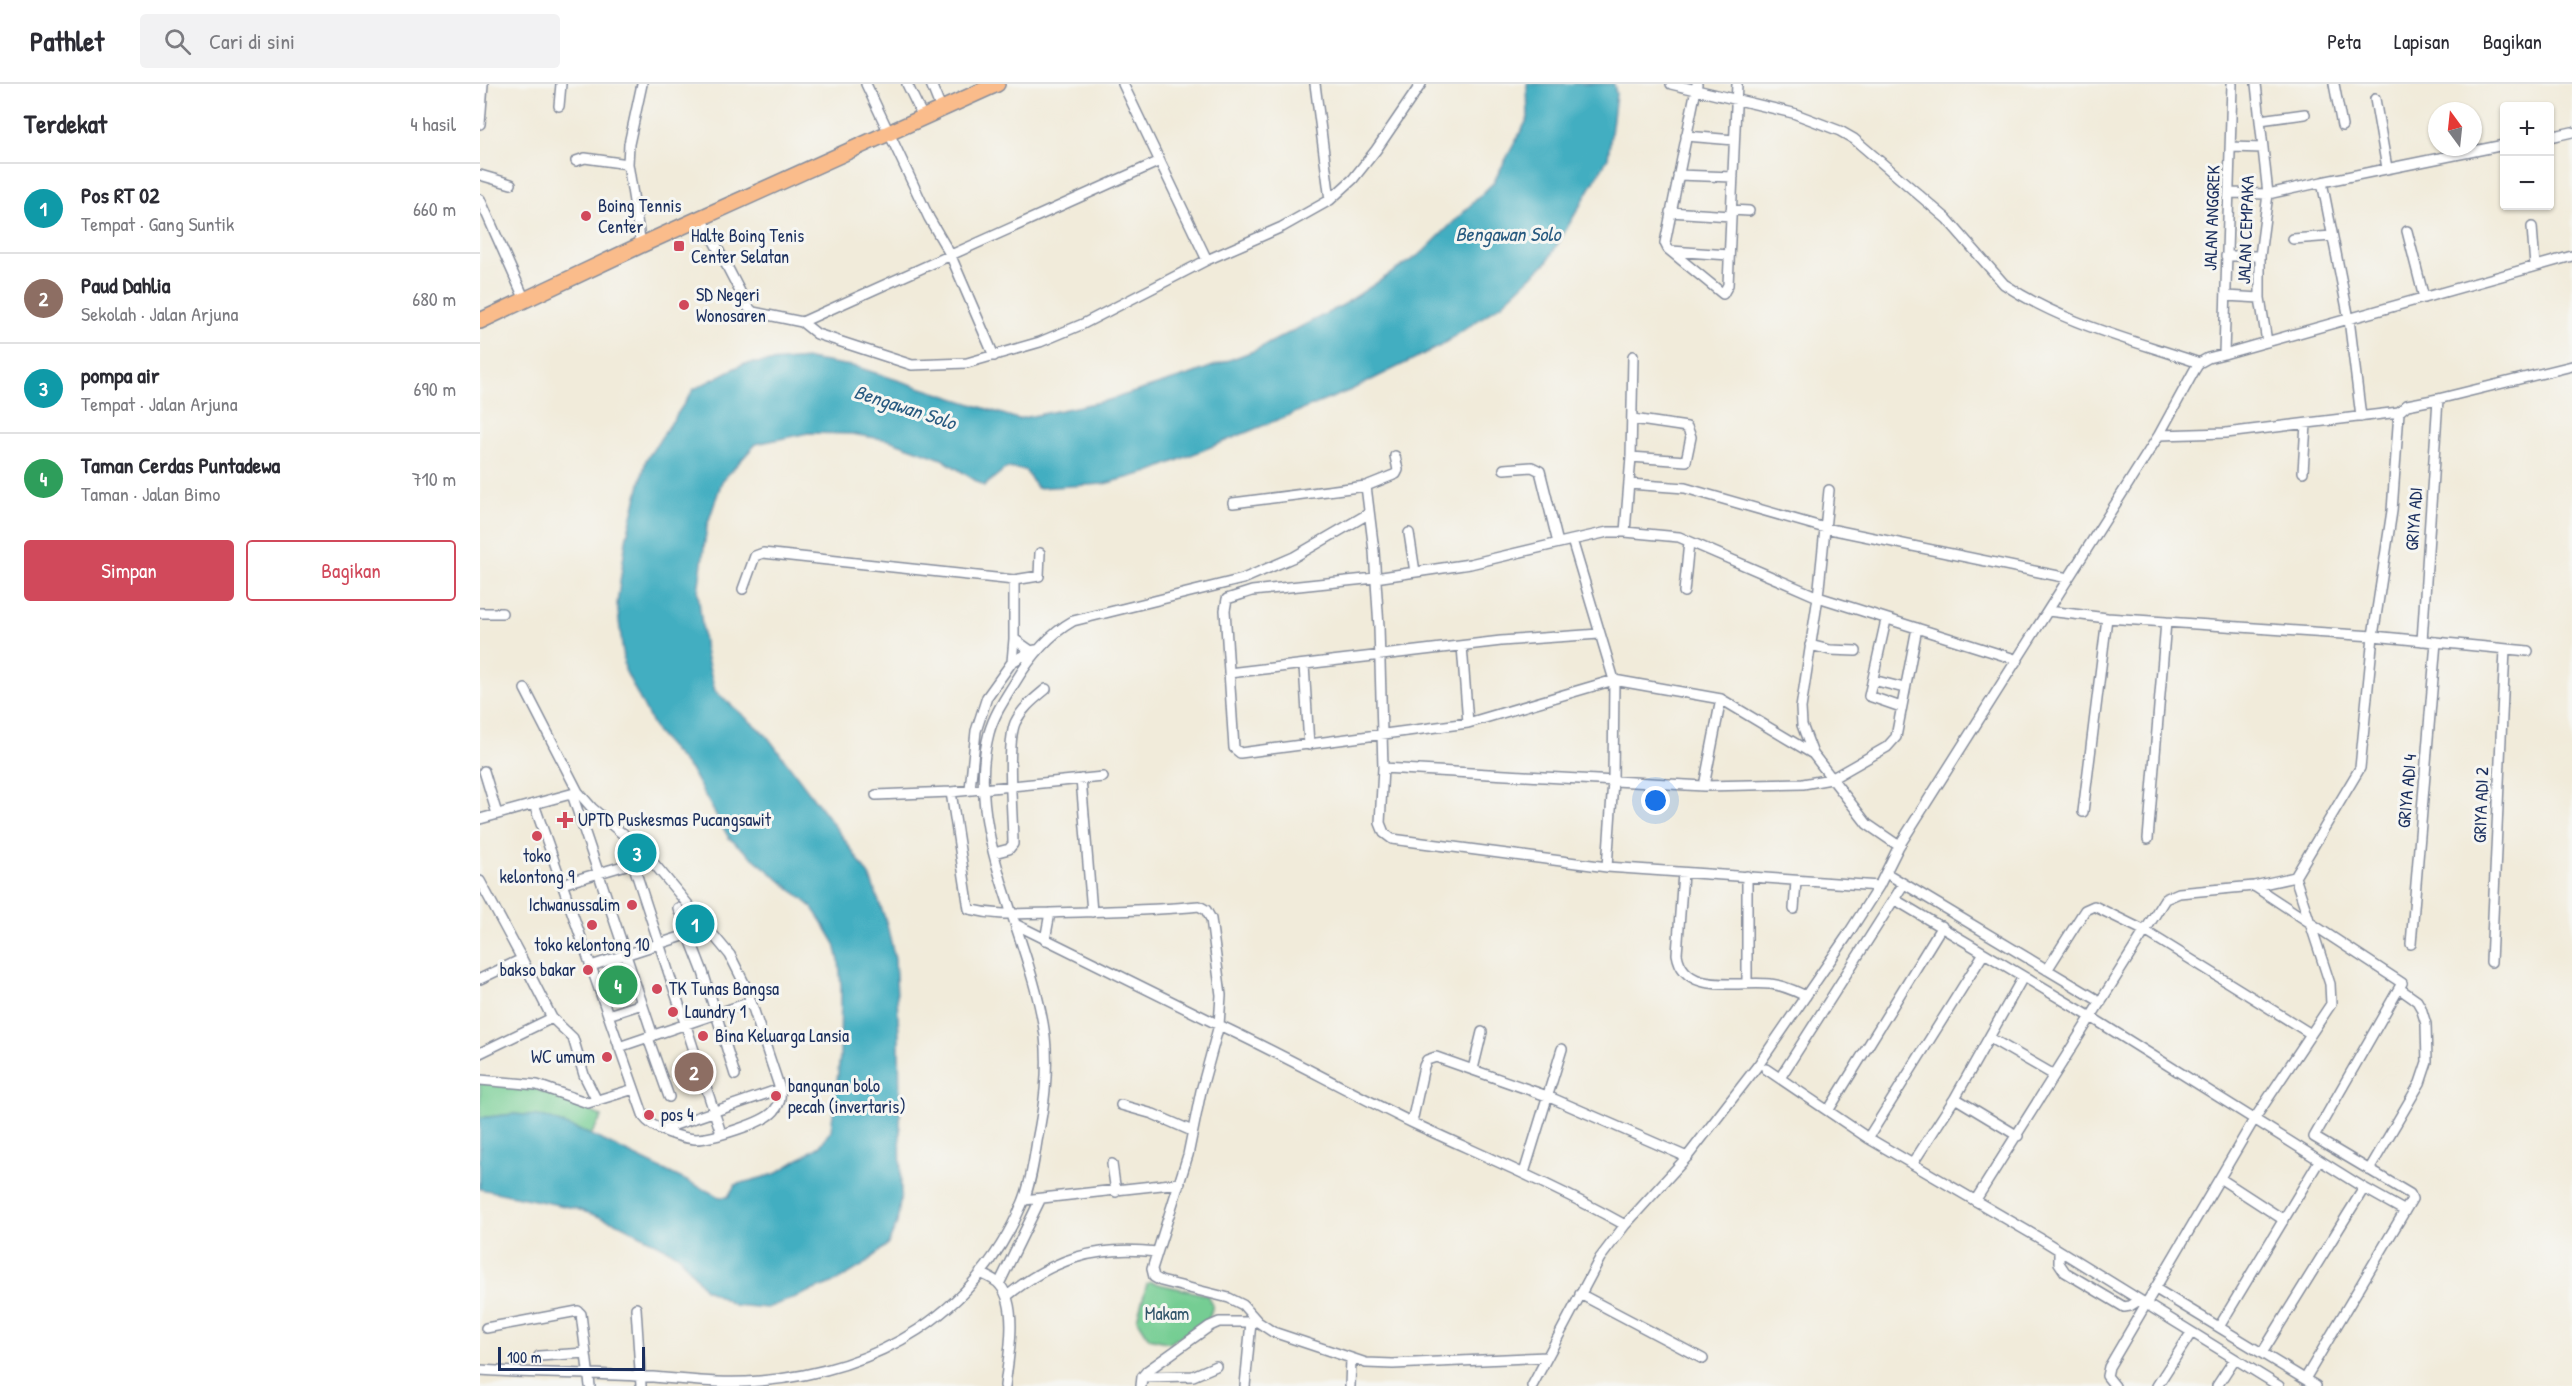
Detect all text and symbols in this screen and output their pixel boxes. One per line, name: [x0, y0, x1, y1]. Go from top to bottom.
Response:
search box: [140, 14, 560, 68]
text: Pathlet: [30, 22, 104, 60]
icon: search: [161, 25, 194, 58]
text: Cari di sini: [209, 26, 295, 56]
text: Peta: [2327, 27, 2361, 56]
text: Lapisan: [2394, 27, 2450, 56]
text: Bagikan: [2483, 27, 2542, 56]
north arrow: [2428, 102, 2482, 156]
map controls: [2500, 102, 2554, 210]
button: +: [2500, 102, 2554, 156]
text: Terdekat: [24, 106, 107, 141]
text: 4 hasil: [410, 110, 456, 137]
button: −: [2500, 156, 2554, 210]
street label: JALAN ANGGREK: [2197, 164, 2226, 271]
street label: JALAN CEMPAKA: [2231, 175, 2260, 285]
text: Pos RT 02: [81, 180, 159, 210]
place label: Boing Tennis Center: [598, 193, 682, 239]
text: 1: [40, 195, 47, 222]
text: 660 m: [413, 195, 456, 222]
marker: Boing Tennis Center: [579, 209, 593, 223]
text: Tempat · Gang Suntik: [81, 210, 234, 237]
water label: Bengawan Solo: [1455, 220, 1563, 248]
place label: Halte Boing Tenis Center Selatan: [691, 223, 804, 269]
marker: Halte Boing Tenis Center Selatan: [672, 239, 686, 253]
text: Paud Dahlia: [81, 270, 170, 300]
place label: SD Negeri Wonosaren: [696, 282, 766, 328]
text: 2: [39, 285, 48, 312]
text: 680 m: [412, 285, 456, 312]
marker: SD Negeri Wonosaren: [677, 298, 691, 312]
text: Sekolah · Jalan Arjuna: [81, 300, 238, 327]
text: pompa air: [81, 360, 159, 390]
text: 3: [39, 375, 48, 402]
text: 690 m: [414, 375, 456, 402]
water label: Bengawan Solo: [851, 377, 961, 437]
text: Tempat · Jalan Arjuna: [81, 390, 237, 417]
text: Taman Cerdas Puntadewa: [81, 450, 280, 480]
text: 4: [40, 465, 47, 492]
text: 710 m: [412, 465, 456, 492]
text: Taman · Jalan Bimo: [81, 480, 220, 507]
street label: GRIYA ADI: [2399, 486, 2428, 552]
button: Simpan: [24, 540, 234, 601]
button: Bagikan: [246, 540, 456, 601]
street label: GRIYA ADI 4: [2391, 753, 2422, 829]
street label: GRIYA ADI 2: [2467, 766, 2494, 843]
your location: [1641, 786, 1670, 815]
place label: UPTD Puskesmas Pucangsawit: [578, 807, 772, 832]
marker: UPTD Puskesmas Pucangsawit: [556, 811, 574, 829]
marker: toko kelontong 9: [530, 829, 544, 843]
pin: 3: [618, 830, 656, 876]
place label: toko kelontong 9: [499, 843, 575, 889]
place label: Ichwanussalim: [529, 892, 620, 917]
marker: Ichwanussalim: [625, 898, 639, 912]
pin: 1: [676, 902, 714, 946]
marker: toko kelontong 10: [585, 918, 599, 932]
place label: toko kelontong 10: [534, 932, 650, 957]
place label: bakso bakar: [500, 957, 576, 982]
pin: 4: [598, 962, 638, 1008]
marker: bakso bakar: [581, 963, 595, 977]
place label: TK Tunas Bangsa: [669, 976, 779, 1001]
marker: TK Tunas Bangsa: [650, 982, 664, 996]
place label: Laundry 1: [685, 999, 746, 1024]
marker: Laundry 1: [666, 1005, 680, 1019]
place label: Bina Keluarga Lansia: [715, 1023, 849, 1048]
marker: Bina Keluarga Lansia: [696, 1029, 710, 1043]
place label: WC umum: [531, 1044, 595, 1069]
marker: WC umum: [600, 1050, 614, 1064]
pin: 2: [674, 1050, 714, 1094]
place label: bangunan bolo pecah (invertaris): [788, 1073, 906, 1119]
marker: bangunan bolo pecah (invertaris): [769, 1089, 783, 1103]
place label: pos 4: [661, 1102, 694, 1127]
marker: pos 4: [642, 1108, 656, 1122]
park label: Makam: [1145, 1301, 1189, 1326]
scale bar: [498, 1344, 645, 1372]
text: 100 m: [507, 1346, 542, 1368]

